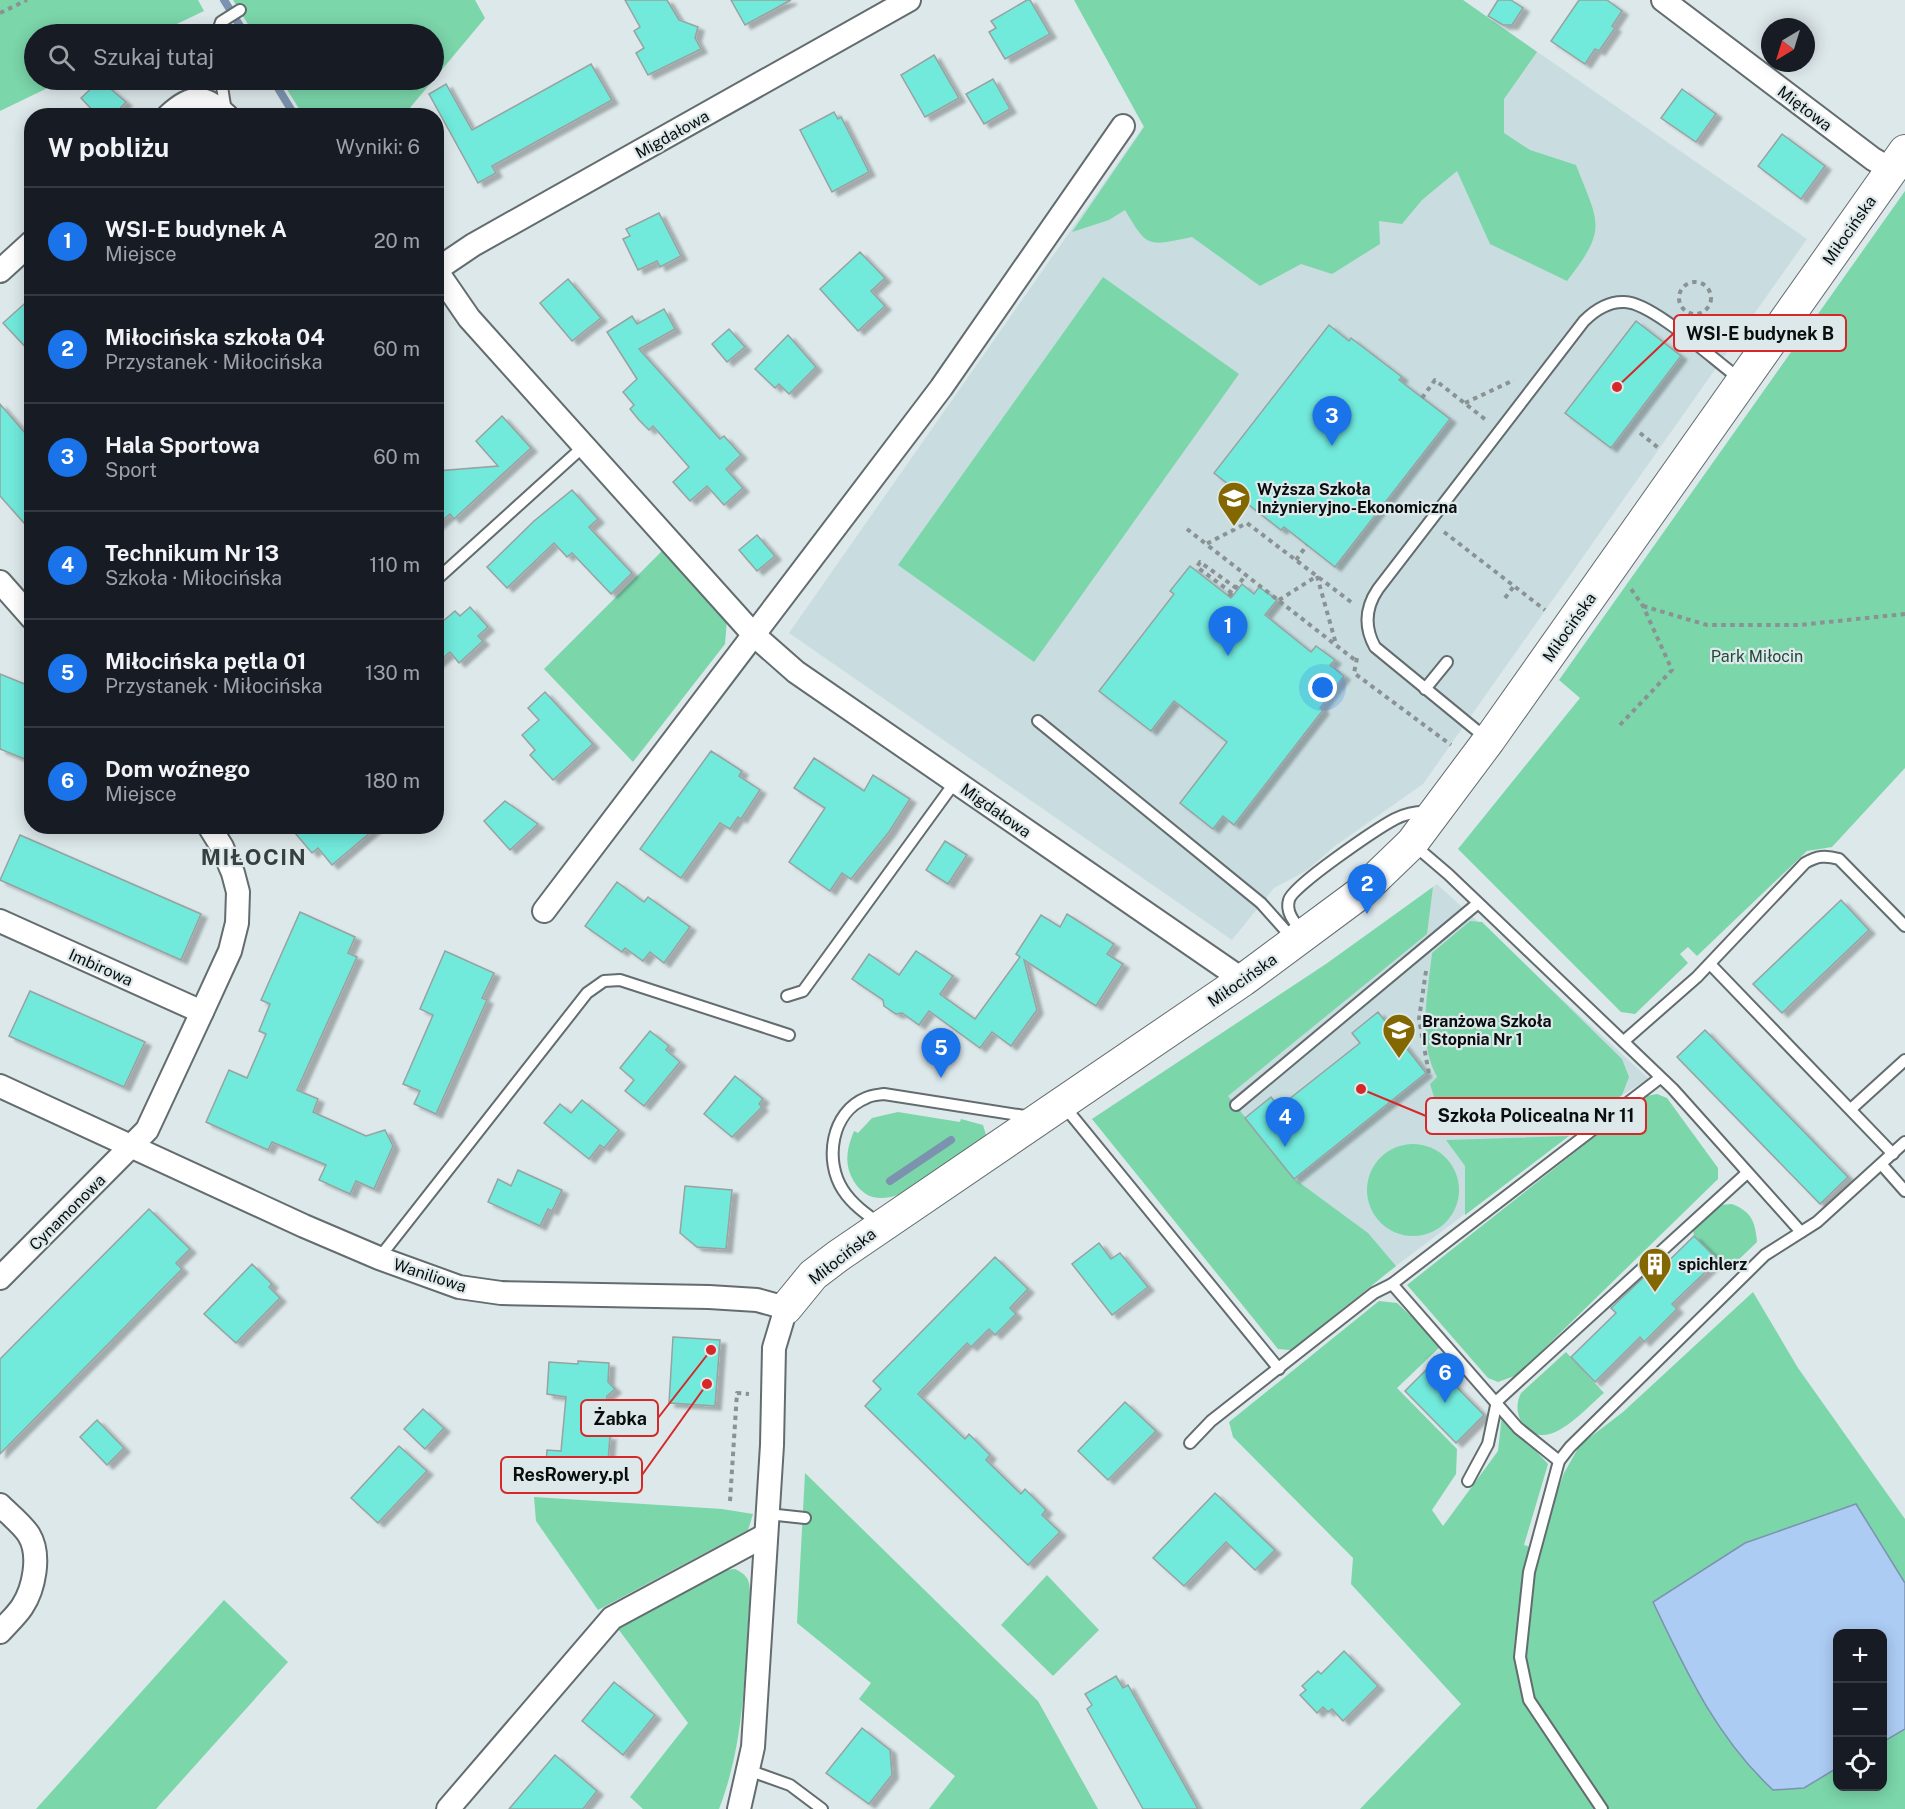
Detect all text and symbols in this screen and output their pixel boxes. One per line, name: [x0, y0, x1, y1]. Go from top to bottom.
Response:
north arrow: [1761, 18, 1815, 72]
search box: [24, 24, 444, 90]
icon: search: [45, 41, 78, 74]
text: Szukaj tutaj: [93, 44, 214, 70]
street label: Miętowa: [1774, 82, 1836, 135]
street label: Migdałowa: [632, 106, 712, 163]
text: W pobliżu: [48, 132, 169, 163]
text: Wyniki: 6: [336, 135, 420, 159]
street label: Miłocińska: [1819, 192, 1880, 269]
text: WSI-E budynek A: [105, 216, 287, 242]
text: 1: [63, 229, 72, 253]
text: 20 m: [374, 229, 420, 253]
text: Miejsce: [105, 242, 177, 266]
callout: WSI-E budynek B: [1674, 315, 1846, 351]
text: WSI-E budynek B: [1686, 323, 1834, 344]
text: Miłocińska szkoła 04: [105, 324, 325, 350]
text: 2: [61, 337, 74, 361]
text: 60 m: [373, 337, 420, 361]
text: Przystanek · Miłocińska: [105, 350, 323, 374]
pin: 3: [1312, 396, 1352, 446]
text: Hala Sportowa: [105, 432, 260, 458]
text: 3: [61, 445, 74, 469]
text: 60 m: [373, 445, 420, 469]
text: Sport: [105, 458, 157, 482]
school or university icon: Wyższa Szkoła Inżynieryjno-Ekonomiczna: [1216, 480, 1252, 527]
place label: Wyższa Szkoła Inżynieryjno-Ekonomiczna: [1257, 480, 1457, 517]
text: Technikum Nr 13: [105, 540, 279, 566]
text: 4: [61, 553, 74, 577]
text: 110 m: [369, 553, 420, 577]
text: Szkoła · Miłocińska: [105, 566, 282, 590]
street label: Miłocińska: [1539, 589, 1600, 666]
pin: 1: [1208, 606, 1248, 656]
park label: Park Miłocin: [1711, 647, 1803, 666]
text: Miłocińska pętla 01: [105, 648, 307, 674]
text: 5: [61, 661, 74, 685]
text: 130 m: [365, 661, 420, 685]
your location: [1308, 673, 1337, 702]
text: Przystanek · Miłocińska: [105, 674, 323, 698]
text: Dom woźnego: [105, 756, 250, 782]
text: 6: [61, 769, 74, 793]
text: 180 m: [365, 769, 420, 793]
street label: Migdałowa: [957, 779, 1035, 842]
text: Miejsce: [105, 782, 177, 806]
district label: MIŁOCIN: [201, 844, 307, 870]
pin: 2: [1348, 864, 1386, 914]
street label: Imbirowa: [66, 945, 136, 990]
street label: Miłocińska: [1204, 950, 1281, 1011]
school or university icon: Branżowa Szkoła I Stopnia Nr 1: [1381, 1012, 1417, 1059]
place label: Branżowa Szkoła I Stopnia Nr 1: [1422, 1012, 1551, 1049]
pin: 5: [922, 1028, 960, 1078]
pin: 4: [1266, 1098, 1304, 1147]
callout: Szkoła Policealna Nr 11: [1426, 1098, 1646, 1134]
text: Szkoła Policealna Nr 11: [1438, 1105, 1634, 1126]
street label: Cynamonowa: [25, 1170, 109, 1254]
street label: Miłocińska: [805, 1224, 880, 1289]
building icon: spichlerz: [1637, 1246, 1673, 1293]
street label: Waniliowa: [391, 1255, 469, 1296]
place label: spichlerz: [1678, 1255, 1747, 1274]
pin: 6: [1426, 1354, 1464, 1403]
callout: Żabka: [581, 1400, 658, 1436]
text: Żabka: [593, 1407, 647, 1429]
callout: ResRowery.pl: [501, 1457, 642, 1493]
text: ResRowery.pl: [512, 1464, 630, 1485]
map controls: [1833, 1629, 1887, 1791]
button: +: [1833, 1629, 1887, 1683]
button: −: [1833, 1683, 1887, 1737]
button: locate: [1833, 1737, 1887, 1791]

